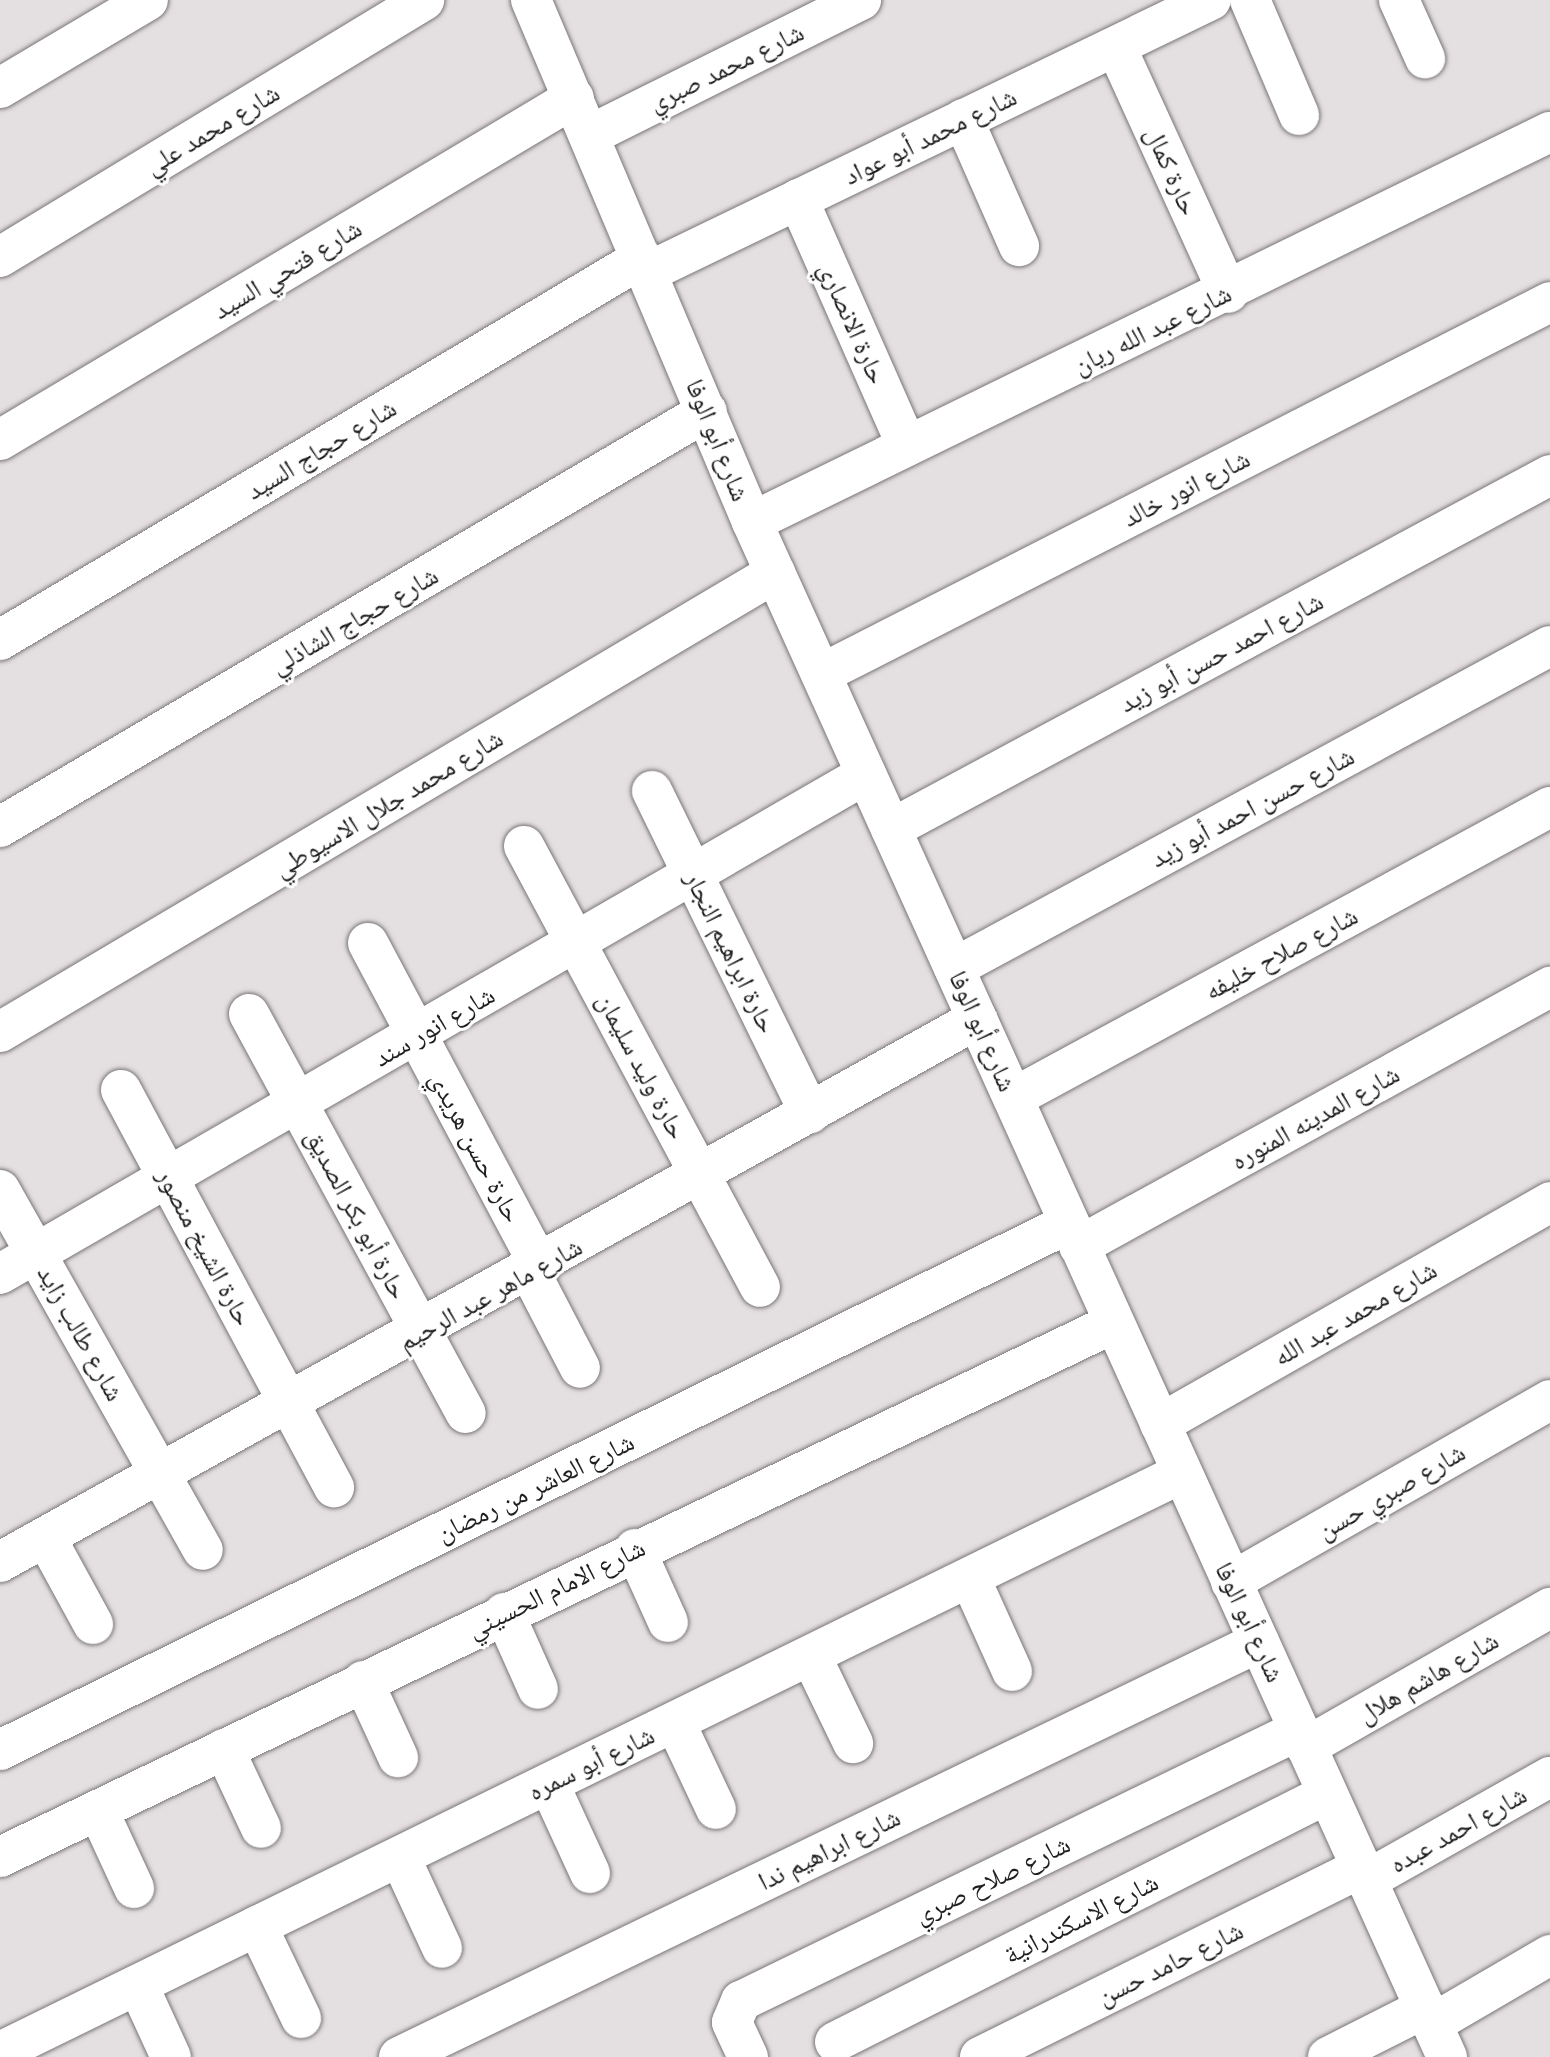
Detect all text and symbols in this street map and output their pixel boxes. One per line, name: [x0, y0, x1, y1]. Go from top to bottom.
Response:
street label: شارع محمد صبري: [643, 16, 809, 118]
street label: شارع محمد علي: [139, 77, 285, 181]
street label: شارع محمد أبو عواد: [839, 81, 1021, 191]
street label: حارة كمال: [1139, 122, 1205, 220]
street label: شارع فتحي السيد: [207, 212, 367, 326]
street label: حارة الانصاري: [812, 257, 894, 389]
street label: شارع عبد الله ريان: [1068, 277, 1236, 381]
street label: شارع أبو الوفا: [679, 374, 757, 506]
street label: شارع حجاج السيد: [240, 392, 402, 506]
street label: شارع انور خالد: [1117, 443, 1255, 533]
street label: شارع حجاج الشاذلي: [264, 559, 444, 681]
street label: شارع احمد حسن أبو زيد: [1114, 585, 1328, 719]
street label: شارع محمد جلال الاسيوطي: [268, 722, 508, 884]
street label: شارع حسن احمد أبو زيد: [1145, 740, 1359, 874]
street label: حارة ابراهيم النجار: [678, 866, 784, 1038]
street label: شارع صلاح خليفه: [1199, 900, 1363, 1006]
street label: شارع أبو الوفا: [943, 966, 1023, 1096]
street label: شارع انور سند: [368, 979, 500, 1073]
street label: حارة وليد سليمان: [590, 988, 694, 1144]
street label: شارع المدينه المنوره: [1225, 1058, 1405, 1176]
street label: حارة حسن هريدي: [423, 1066, 529, 1228]
street label: حارة أبو بكر الصديق: [299, 1124, 415, 1304]
street label: حارة الشيخ منصور: [150, 1163, 260, 1331]
street label: شارع ماهر عبد الرحيم: [393, 1231, 587, 1357]
street label: شارع محمد عبد الله: [1268, 1254, 1442, 1372]
street label: شارع طالب زايد: [31, 1260, 131, 1406]
street label: شارع العاشر من رمضان: [431, 1426, 639, 1548]
street label: شارع صبري حسن: [1311, 1436, 1471, 1546]
street label: شارع الامام الحسيني: [462, 1531, 650, 1645]
street label: شارع أبو الوفا: [1209, 1557, 1291, 1687]
street label: شارع هاشم هلال: [1352, 1624, 1504, 1730]
street label: شارع أبو سمره: [523, 1719, 659, 1807]
street label: شارع احمد عبده: [1384, 1779, 1532, 1879]
street label: شارع ابراهيم ندا: [753, 1801, 905, 1897]
street label: شارع صلاح صبري: [909, 1828, 1075, 1930]
street label: شارع الاسكندرانية: [999, 1866, 1163, 1970]
street label: شارع حامد حسن: [1092, 1914, 1248, 2012]

